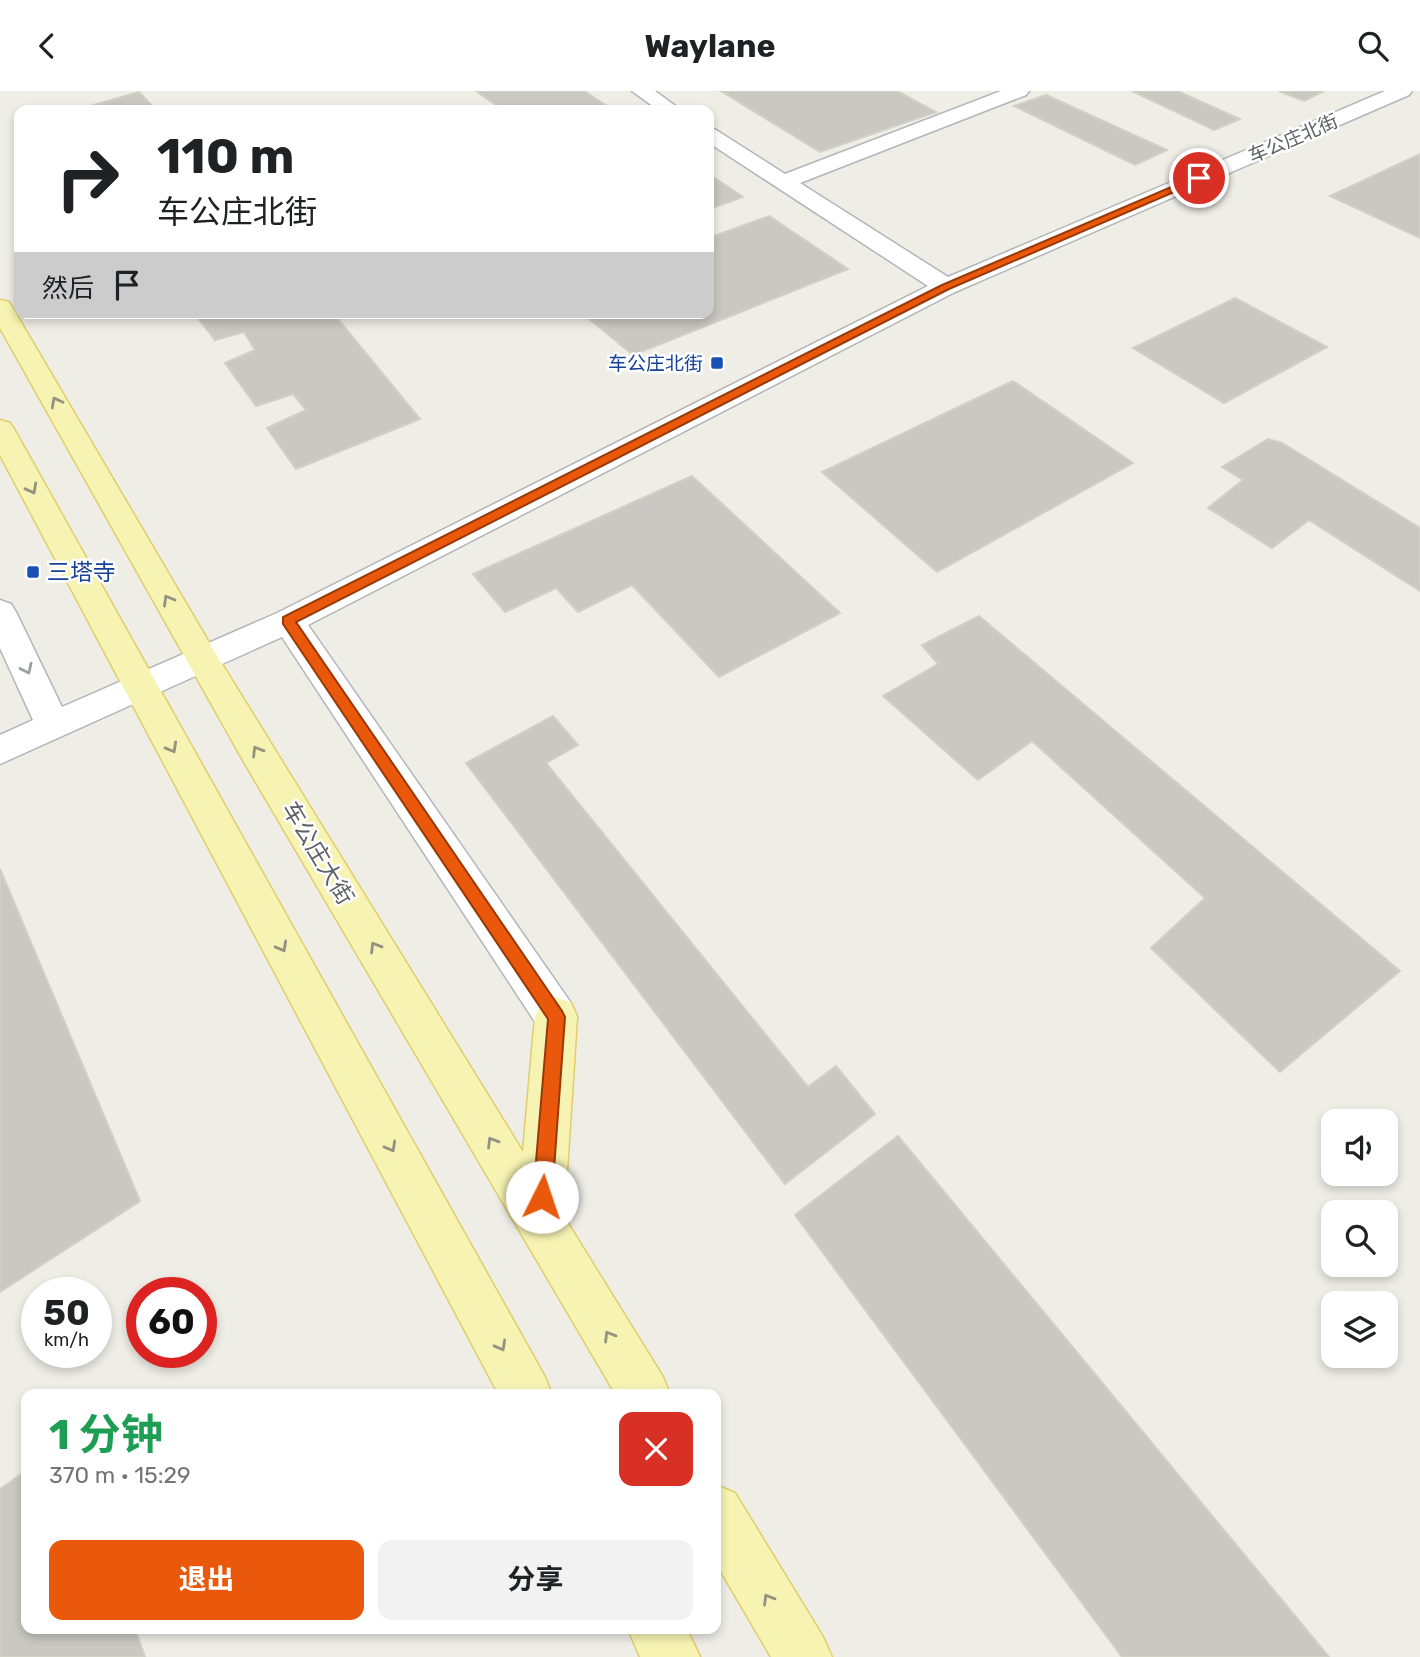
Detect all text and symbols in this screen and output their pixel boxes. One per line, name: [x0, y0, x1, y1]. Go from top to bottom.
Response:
icon: back: [28, 27, 66, 65]
text: Waylane: [644, 27, 776, 65]
icon: search: [1354, 27, 1392, 65]
street label: 车公庄北街: [1245, 109, 1341, 168]
text: 110 m: [157, 127, 294, 185]
icon: right: [42, 133, 133, 224]
pin: [1169, 148, 1229, 208]
icon: arrive: [1180, 159, 1218, 197]
text: 车公庄北街: [157, 193, 317, 231]
icon: arrive: [108, 266, 146, 304]
text: 然后: [42, 273, 94, 304]
place label: 车公庄北街: [608, 352, 703, 375]
marker: 车公庄北街: [709, 355, 725, 371]
one-way arrow: [51, 397, 65, 409]
one-way arrow: [24, 482, 38, 494]
place label: 三塔寺: [47, 558, 116, 586]
marker: 三塔寺: [25, 564, 41, 580]
one-way arrow: [163, 595, 176, 607]
one-way arrow: [19, 662, 33, 674]
one-way arrow: [164, 740, 178, 753]
one-way arrow: [253, 746, 266, 759]
street label: 车公庄大街: [276, 797, 360, 909]
one-way arrow: [274, 940, 287, 952]
one-way arrow: [370, 941, 383, 954]
map controls: [1321, 1109, 1398, 1368]
button: sound: [1321, 1109, 1398, 1186]
one-way arrow: [487, 1136, 500, 1149]
one-way arrow: [383, 1139, 396, 1152]
position arrow: [505, 1160, 579, 1234]
button: search: [1321, 1200, 1398, 1277]
speed limit sign: 60: [126, 1277, 217, 1368]
button: layers: [1321, 1291, 1398, 1368]
text: 50: [43, 1292, 90, 1334]
text: km/h: [44, 1329, 89, 1351]
one-way arrow: [605, 1331, 618, 1344]
one-way arrow: [493, 1339, 506, 1351]
text: 1 分钟: [49, 1410, 163, 1460]
button: close: [619, 1412, 693, 1486]
text: 370 m · 15:29: [49, 1461, 191, 1489]
button: 退出: [49, 1540, 364, 1620]
button: 分享: [378, 1540, 693, 1620]
one-way arrow: [763, 1593, 776, 1606]

